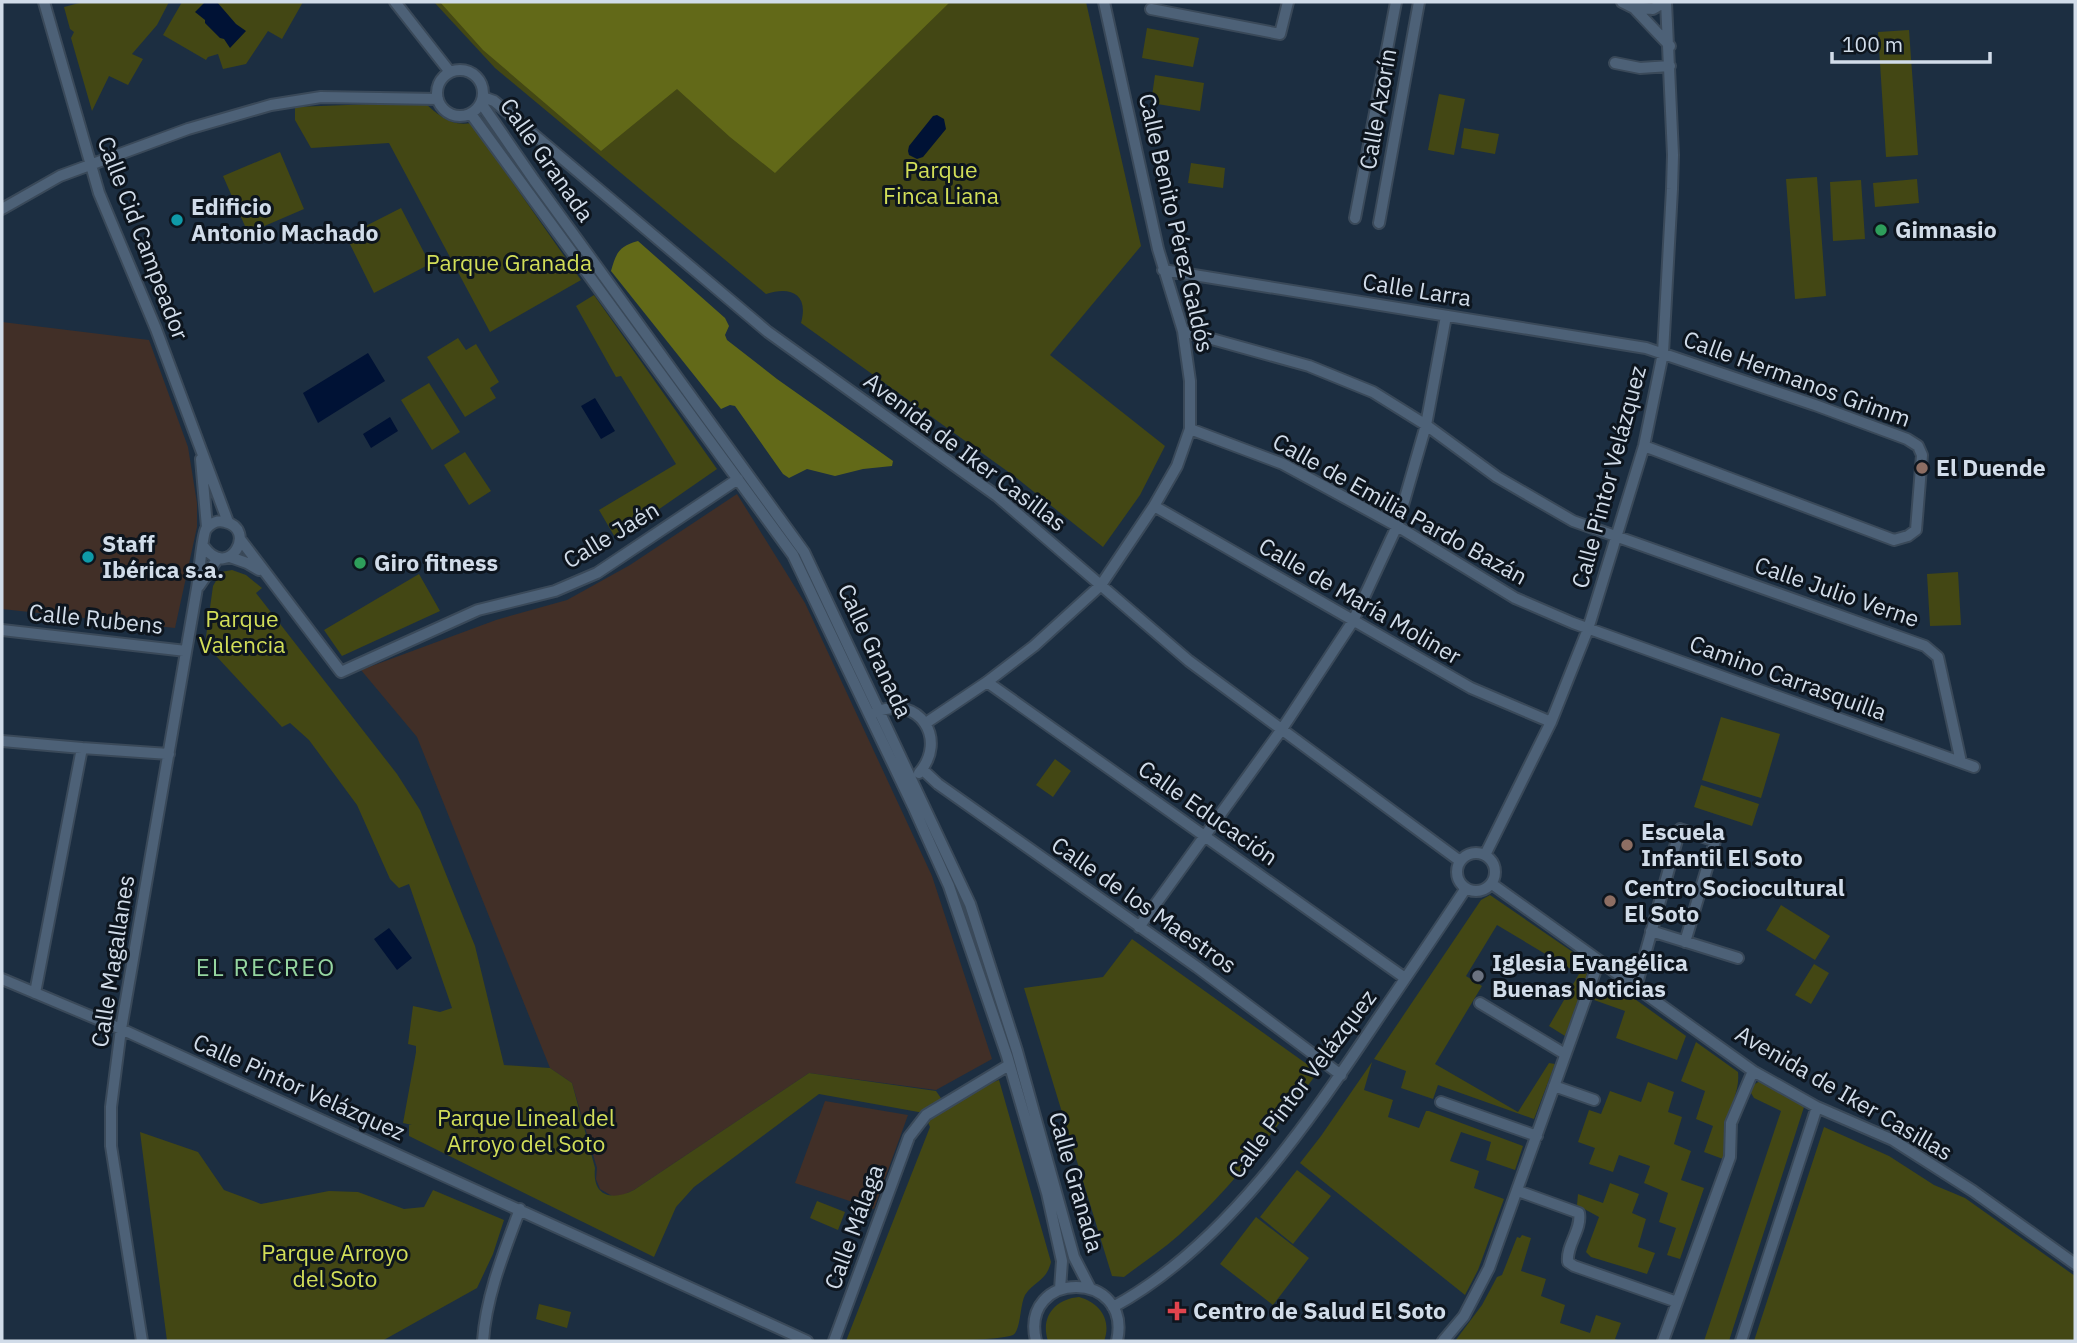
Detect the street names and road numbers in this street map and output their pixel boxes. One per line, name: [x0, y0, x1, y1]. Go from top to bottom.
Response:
street label: Calle Azorín: [1352, 46, 1402, 172]
street label: Calle Benito Pérez Galdós: [1133, 90, 1221, 355]
street label: Calle Granada: [494, 92, 602, 227]
street label: Calle Cid Campeador: [91, 132, 197, 344]
street label: Calle Larra: [1361, 266, 1474, 312]
street label: Calle Hermanos Grimm: [1680, 323, 1915, 433]
street label: Calle Pintor Velázquez: [1564, 362, 1652, 591]
street label: Avenida de Iker Casillas: [858, 365, 1073, 537]
street label: Calle de Emilia Pardo Bazán: [1268, 426, 1533, 591]
street label: Calle Jaén: [557, 494, 664, 574]
street label: Calle de María Moliner: [1254, 530, 1468, 671]
street label: Calle Julio Verne: [1751, 549, 1924, 633]
street label: Calle Granada: [832, 579, 920, 722]
street label: Calle Rubens: [27, 596, 165, 640]
street label: Camino Carrasquilla: [1686, 627, 1891, 727]
street label: Calle Educación: [1133, 753, 1284, 871]
street label: Calle de los Maestros: [1046, 829, 1243, 979]
street label: Calle Magallanes: [84, 873, 140, 1049]
street label: Calle Pintor Velázquez: [1220, 983, 1382, 1184]
street label: Avenida de Iker Casillas: [1730, 1018, 1959, 1167]
street label: Calle Pintor Velázquez: [189, 1026, 410, 1146]
street label: Calle Granada: [1043, 1108, 1111, 1255]
street label: Calle Málaga: [817, 1160, 890, 1293]

